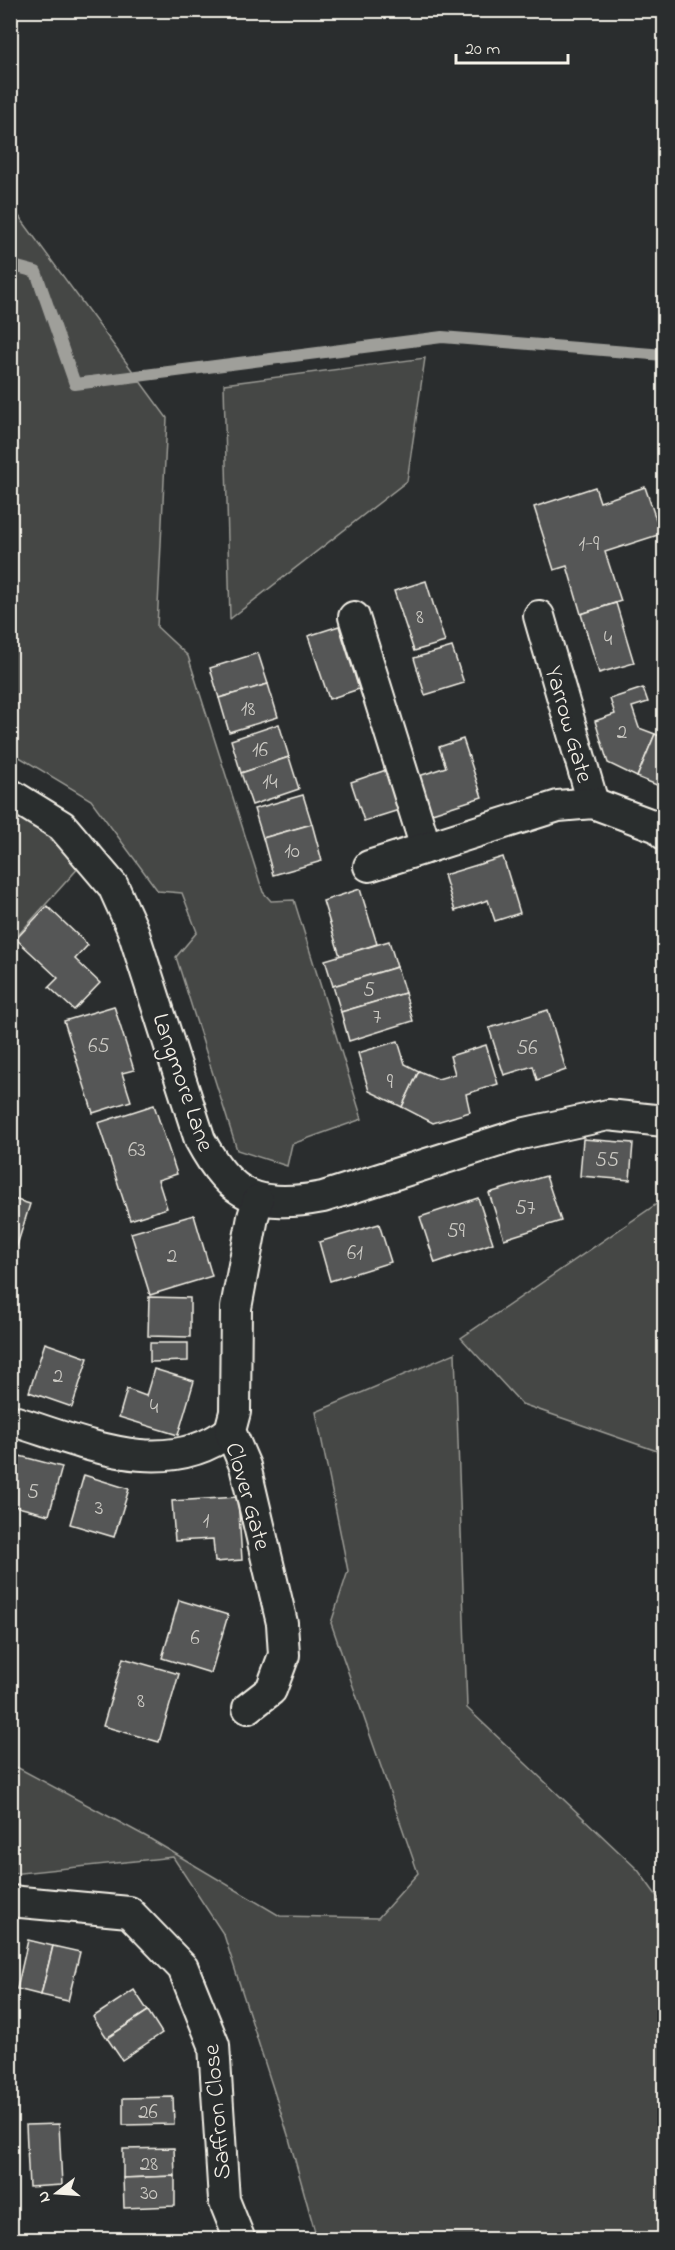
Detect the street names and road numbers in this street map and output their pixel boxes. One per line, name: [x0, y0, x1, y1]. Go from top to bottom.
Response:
street label: Yarrow Gate: [534, 662, 601, 787]
street label: Langmore Lane: [142, 1009, 222, 1157]
street label: Clover Gate: [215, 1439, 279, 1555]
street label: Saffron Close: [195, 2043, 242, 2181]

